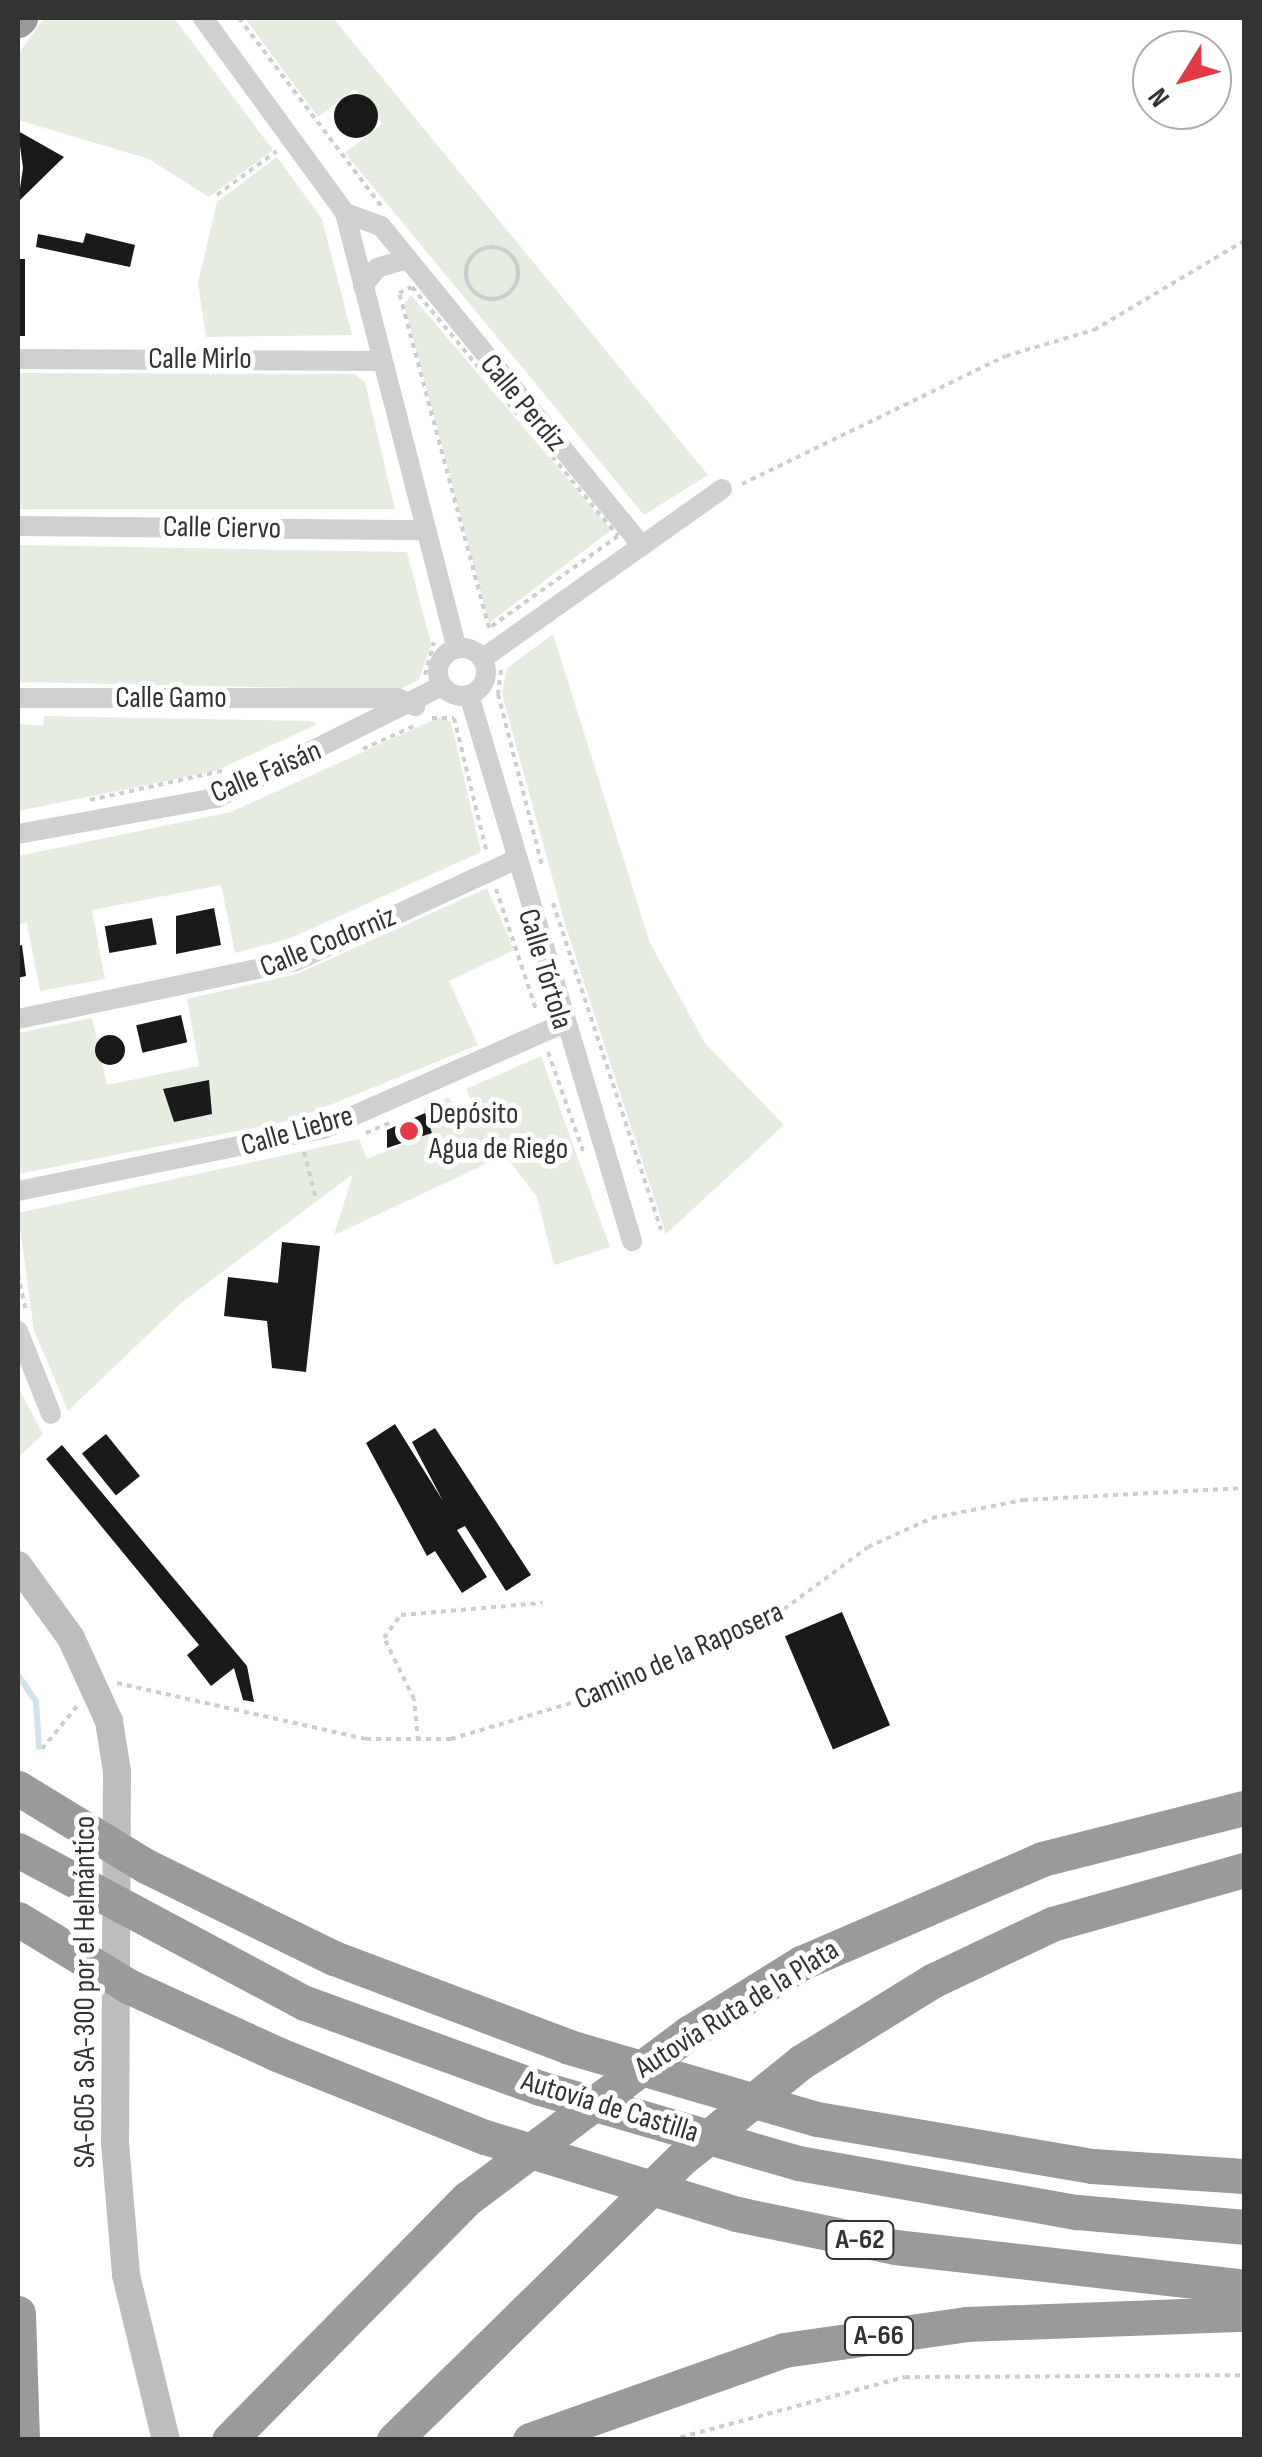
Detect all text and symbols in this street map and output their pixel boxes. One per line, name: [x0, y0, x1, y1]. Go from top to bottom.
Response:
north arrow: [1132, 30, 1232, 130]
text: N: [1142, 81, 1177, 113]
street label: Calle Mirlo: [148, 341, 252, 377]
street label: Calle Perdiz: [472, 347, 574, 459]
street label: Calle Ciervo: [162, 509, 282, 547]
street label: Calle Gamo: [115, 680, 227, 716]
street label: Calle Faisán: [205, 733, 327, 811]
street label: Calle Codorniz: [255, 899, 401, 985]
street label: Calle Tórtola: [510, 905, 580, 1033]
place label: Depósito Agua de Riego: [429, 1096, 568, 1166]
street label: Calle Liebre: [237, 1098, 357, 1164]
marker: Depósito Agua de Riego: [398, 1120, 420, 1142]
street label: Camino de la Raposera: [569, 1594, 789, 1718]
street label: SA-605 a SA-300 por el Helmántico: [67, 1816, 103, 2168]
street label: Autovía Ruta de la Plata: [629, 1932, 845, 2086]
street label: Autovía de Castilla: [517, 2063, 703, 2151]
road number: A-62: [825, 2217, 895, 2263]
road number: A-66: [844, 2313, 914, 2359]

